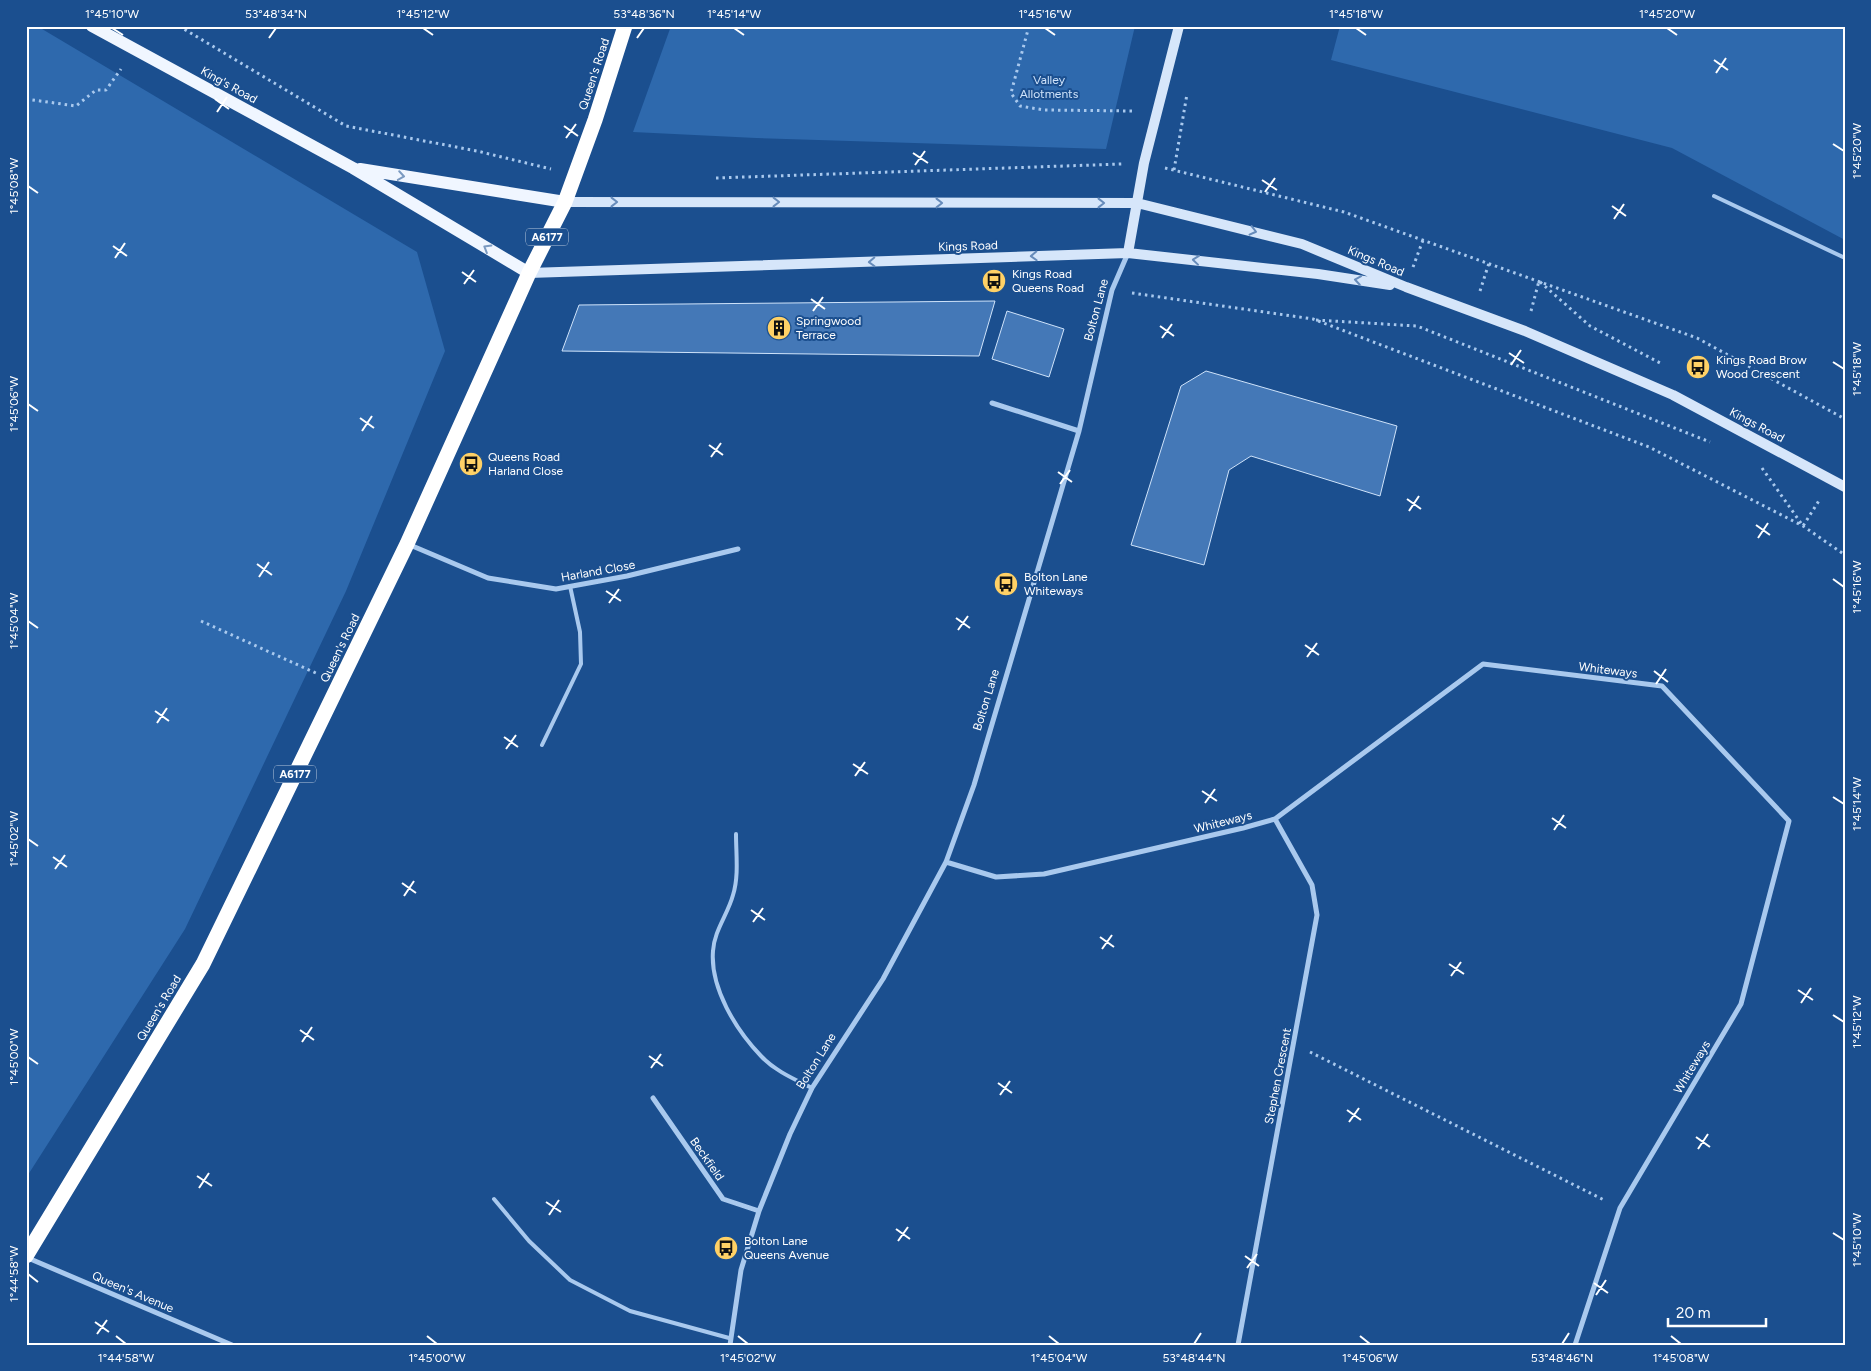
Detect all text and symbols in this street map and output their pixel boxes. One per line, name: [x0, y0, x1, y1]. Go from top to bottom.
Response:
text: 1°45'10"W: [85, 7, 140, 21]
text: 53°48'34"N: [245, 7, 307, 21]
text: 1°45'12"W: [396, 7, 450, 21]
text: 53°48'36"N: [613, 7, 675, 21]
text: 1°45'14"W: [707, 7, 761, 21]
text: 1°45'16"W: [1018, 7, 1072, 21]
text: 1°45'18"W: [1329, 7, 1383, 21]
text: 1°45'20"W: [1639, 7, 1695, 21]
street label: Queen's Road: [576, 36, 612, 112]
street label: King's Road: [198, 64, 260, 106]
park label: Valley Allotments: [1020, 73, 1079, 101]
text: 1°45'20"W: [1850, 123, 1864, 179]
text: 1°45'08"W: [7, 157, 21, 214]
one-way arrow: [397, 170, 405, 180]
one-way arrow: [610, 197, 618, 207]
one-way arrow: [772, 197, 780, 207]
one-way arrow: [935, 198, 943, 208]
one-way arrow: [1098, 198, 1105, 208]
one-way arrow: [1248, 225, 1257, 236]
road number: A6177: [526, 228, 568, 246]
street label: Kings Road: [938, 238, 998, 254]
street label: Kings Road: [1346, 243, 1406, 279]
one-way arrow: [484, 244, 493, 254]
one-way arrow: [1030, 251, 1038, 261]
one-way arrow: [1192, 255, 1200, 266]
one-way arrow: [868, 256, 876, 267]
place label: Kings Road Queens Road: [1012, 267, 1084, 295]
bus stop icon: Kings Road Queens Road: [981, 268, 1007, 294]
one-way arrow: [1353, 275, 1362, 285]
street label: Bolton Lane: [1081, 277, 1111, 343]
place label: Springwood Terrace: [796, 314, 861, 342]
building icon: Springwood Terrace: [766, 315, 792, 341]
text: 1°45'18"W: [1850, 342, 1864, 396]
place label: Kings Road Brow Wood Crescent: [1716, 353, 1807, 381]
bus stop icon: Kings Road Brow Wood Crescent: [1685, 354, 1711, 380]
text: 1°45'06"W: [7, 376, 21, 432]
street label: Kings Road: [1727, 405, 1787, 445]
place label: Queens Road Harland Close: [488, 450, 563, 478]
bus stop icon: Queens Road Harland Close: [458, 451, 484, 477]
street label: Harland Close: [560, 558, 637, 584]
text: 1°45'16"W: [1850, 560, 1864, 614]
place label: Bolton Lane Whiteways: [1024, 570, 1088, 598]
bus stop icon: Bolton Lane Whiteways: [993, 571, 1019, 597]
text: 1°45'04"W: [7, 592, 21, 649]
street label: Queen's Road: [317, 611, 363, 685]
street label: Whiteways: [1578, 659, 1639, 681]
street label: Bolton Lane: [970, 667, 1002, 732]
road number: A6177: [274, 766, 316, 782]
text: 1°45'14"W: [1850, 777, 1864, 831]
street label: Whiteways: [1193, 808, 1254, 836]
text: 1°45'02"W: [7, 811, 21, 867]
street label: Queen's Road: [134, 972, 184, 1044]
text: 1°45'12"W: [1850, 995, 1864, 1049]
street label: Stephen Crescent: [1262, 1026, 1294, 1125]
text: 1°45'00"W: [7, 1028, 21, 1085]
street label: Bolton Lane: [793, 1030, 839, 1092]
street label: Whiteways: [1671, 1038, 1713, 1096]
street label: Beckfield: [687, 1135, 727, 1183]
text: 1°45'10"W: [1850, 1212, 1864, 1267]
place label: Bolton Lane Queens Avenue: [744, 1234, 829, 1262]
bus stop icon: Bolton Lane Queens Avenue: [713, 1235, 739, 1261]
text: 1°44'58"W: [7, 1245, 21, 1302]
street label: Queen's Avenue: [90, 1268, 176, 1316]
scale bar: [1668, 1296, 1766, 1328]
text: 20 m: [1676, 1304, 1710, 1322]
text: 1°44'58"W: [98, 1351, 155, 1365]
text: 1°45'00"W: [409, 1351, 466, 1365]
text: 1°45'02"W: [720, 1351, 776, 1365]
text: 1°45'04"W: [1031, 1351, 1088, 1365]
text: 53°48'44"N: [1162, 1351, 1226, 1365]
text: 1°45'06"W: [1342, 1351, 1398, 1365]
text: 53°48'46"N: [1531, 1351, 1593, 1365]
text: 1°45'08"W: [1653, 1351, 1710, 1365]

